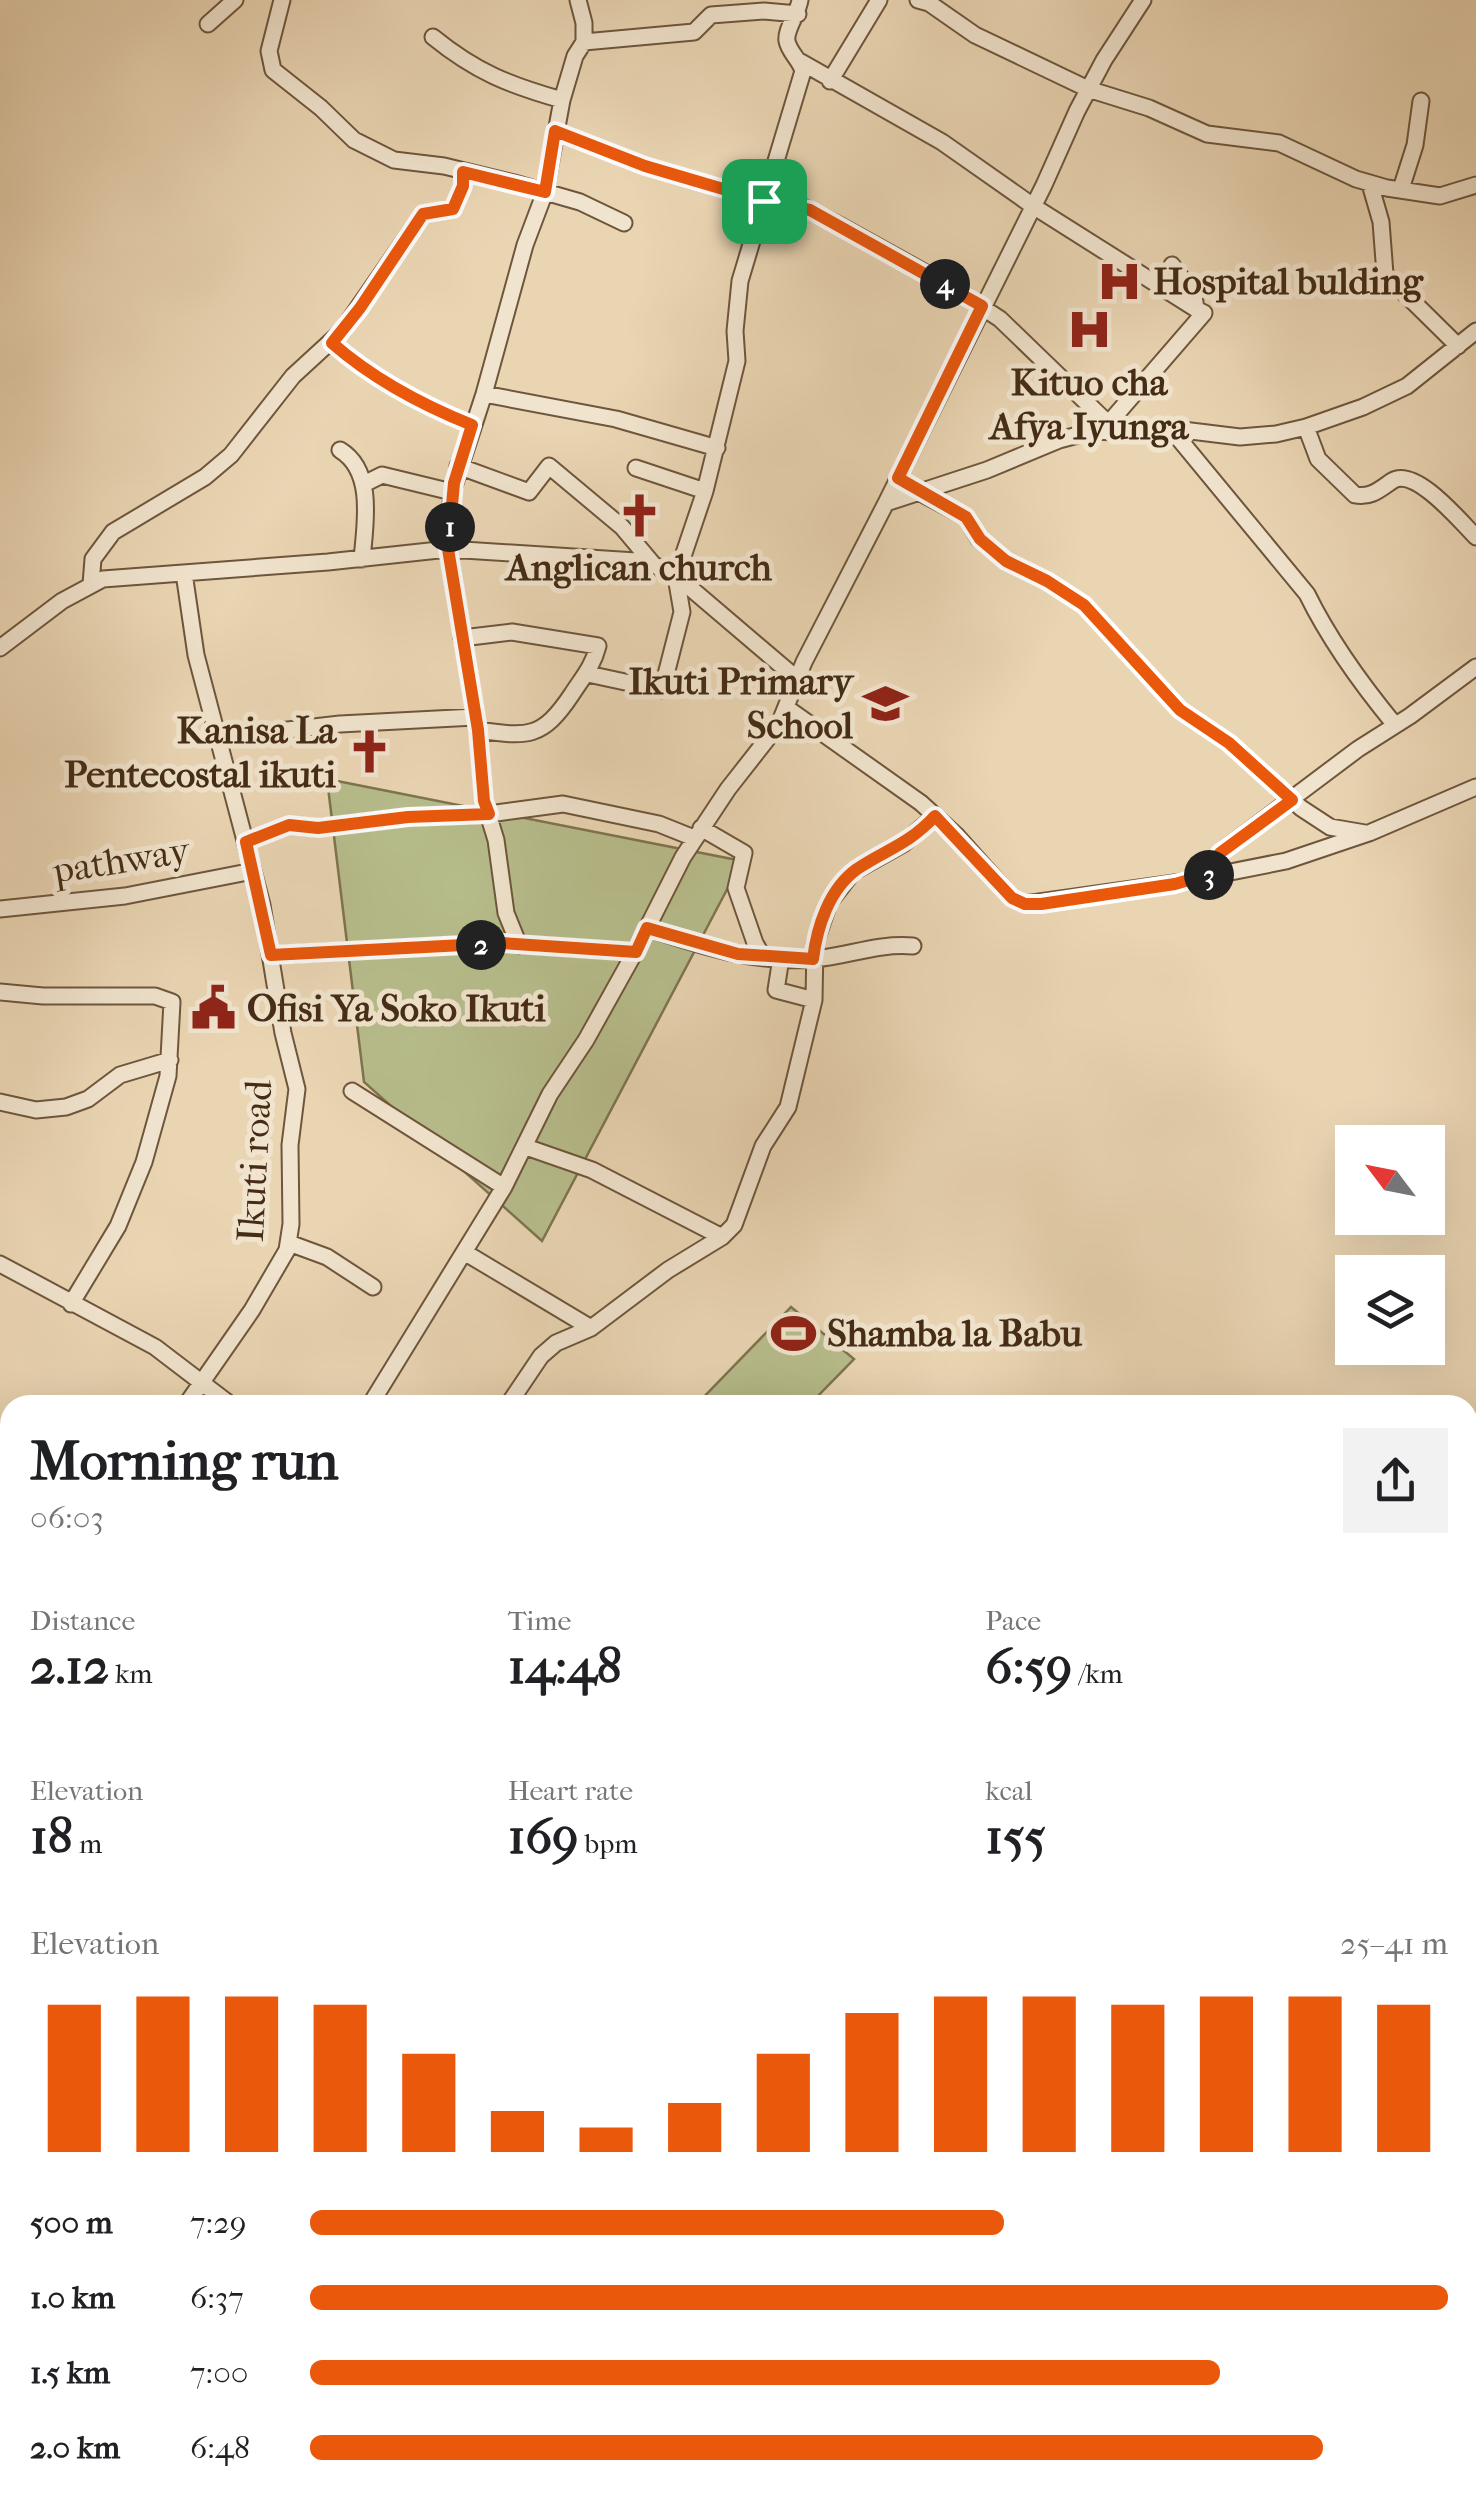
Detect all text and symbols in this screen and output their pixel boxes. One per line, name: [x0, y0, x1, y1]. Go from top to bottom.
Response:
pin: [722, 159, 807, 244]
icon: arrive: [737, 174, 792, 229]
hospital icon: Hospital bulding: [1096, 257, 1144, 305]
pin: 4: [920, 259, 970, 309]
place label: Hospital bulding: [1153, 259, 1424, 304]
text: 4: [937, 267, 953, 300]
hospital icon: Kituo cha Afya Iyunga: [1065, 306, 1113, 354]
place label: Kituo cha Afya Iyunga: [988, 360, 1190, 449]
church icon: Anglican church: [615, 491, 663, 539]
pin: 1: [425, 502, 475, 552]
text: 1: [445, 510, 455, 543]
place label: Anglican church: [504, 545, 773, 590]
place label: Ikuti Primary School: [628, 659, 855, 748]
school or university icon: Ikuti Primary School: [862, 679, 910, 727]
place label: Kanisa La Pentecostal ikuti: [64, 708, 337, 797]
church icon: Kanisa La Pentecostal ikuti: [345, 728, 393, 776]
street label: pathway: [49, 827, 194, 894]
pin: 3: [1184, 850, 1234, 900]
text: 3: [1203, 858, 1215, 891]
pin: 2: [456, 920, 506, 970]
text: 2: [474, 928, 488, 961]
public building icon: Ofisi Ya Soko Ikuti: [190, 984, 238, 1032]
place label: Ofisi Ya Soko Ikuti: [247, 986, 547, 1031]
street label: Ikuti road: [228, 1079, 281, 1243]
north arrow: [1335, 1125, 1445, 1235]
map controls: [1335, 1125, 1445, 1365]
button: layers: [1335, 1255, 1445, 1365]
sports icon: Shamba la Babu: [770, 1309, 818, 1357]
place label: Shamba la Babu: [827, 1311, 1083, 1356]
button: share: [1343, 1428, 1448, 1533]
text: Morning run: [30, 1429, 338, 1493]
text: 06:03: [30, 1499, 104, 1536]
text: Distance: [30, 1604, 135, 1637]
text: Time: [508, 1604, 571, 1637]
text: Pace: [985, 1604, 1041, 1637]
text: 2.12: [30, 1637, 109, 1696]
text: 14:48: [508, 1637, 622, 1696]
text: 6:59: [985, 1637, 1072, 1696]
text: km: [109, 1657, 153, 1690]
text: /km: [1072, 1657, 1123, 1690]
text: Elevation: [30, 1774, 143, 1807]
text: Heart rate: [508, 1774, 633, 1807]
text: kcal: [985, 1774, 1032, 1807]
text: 18: [30, 1807, 73, 1866]
text: 169: [508, 1807, 579, 1866]
text: 155: [985, 1807, 1046, 1866]
text: m: [73, 1827, 102, 1860]
text: bpm: [579, 1827, 638, 1860]
text: Elevation: [30, 1925, 159, 1962]
text: 25–41 m: [1340, 1925, 1448, 1962]
text: 500 m: [30, 2204, 113, 2241]
text: 7:29: [190, 2204, 246, 2241]
text: 1.0 km: [30, 2279, 115, 2316]
text: 6:37: [190, 2279, 244, 2316]
text: 1.5 km: [30, 2354, 110, 2391]
text: 7:00: [190, 2354, 249, 2391]
text: 2.0 km: [30, 2429, 120, 2466]
text: 6:48: [190, 2429, 250, 2466]

